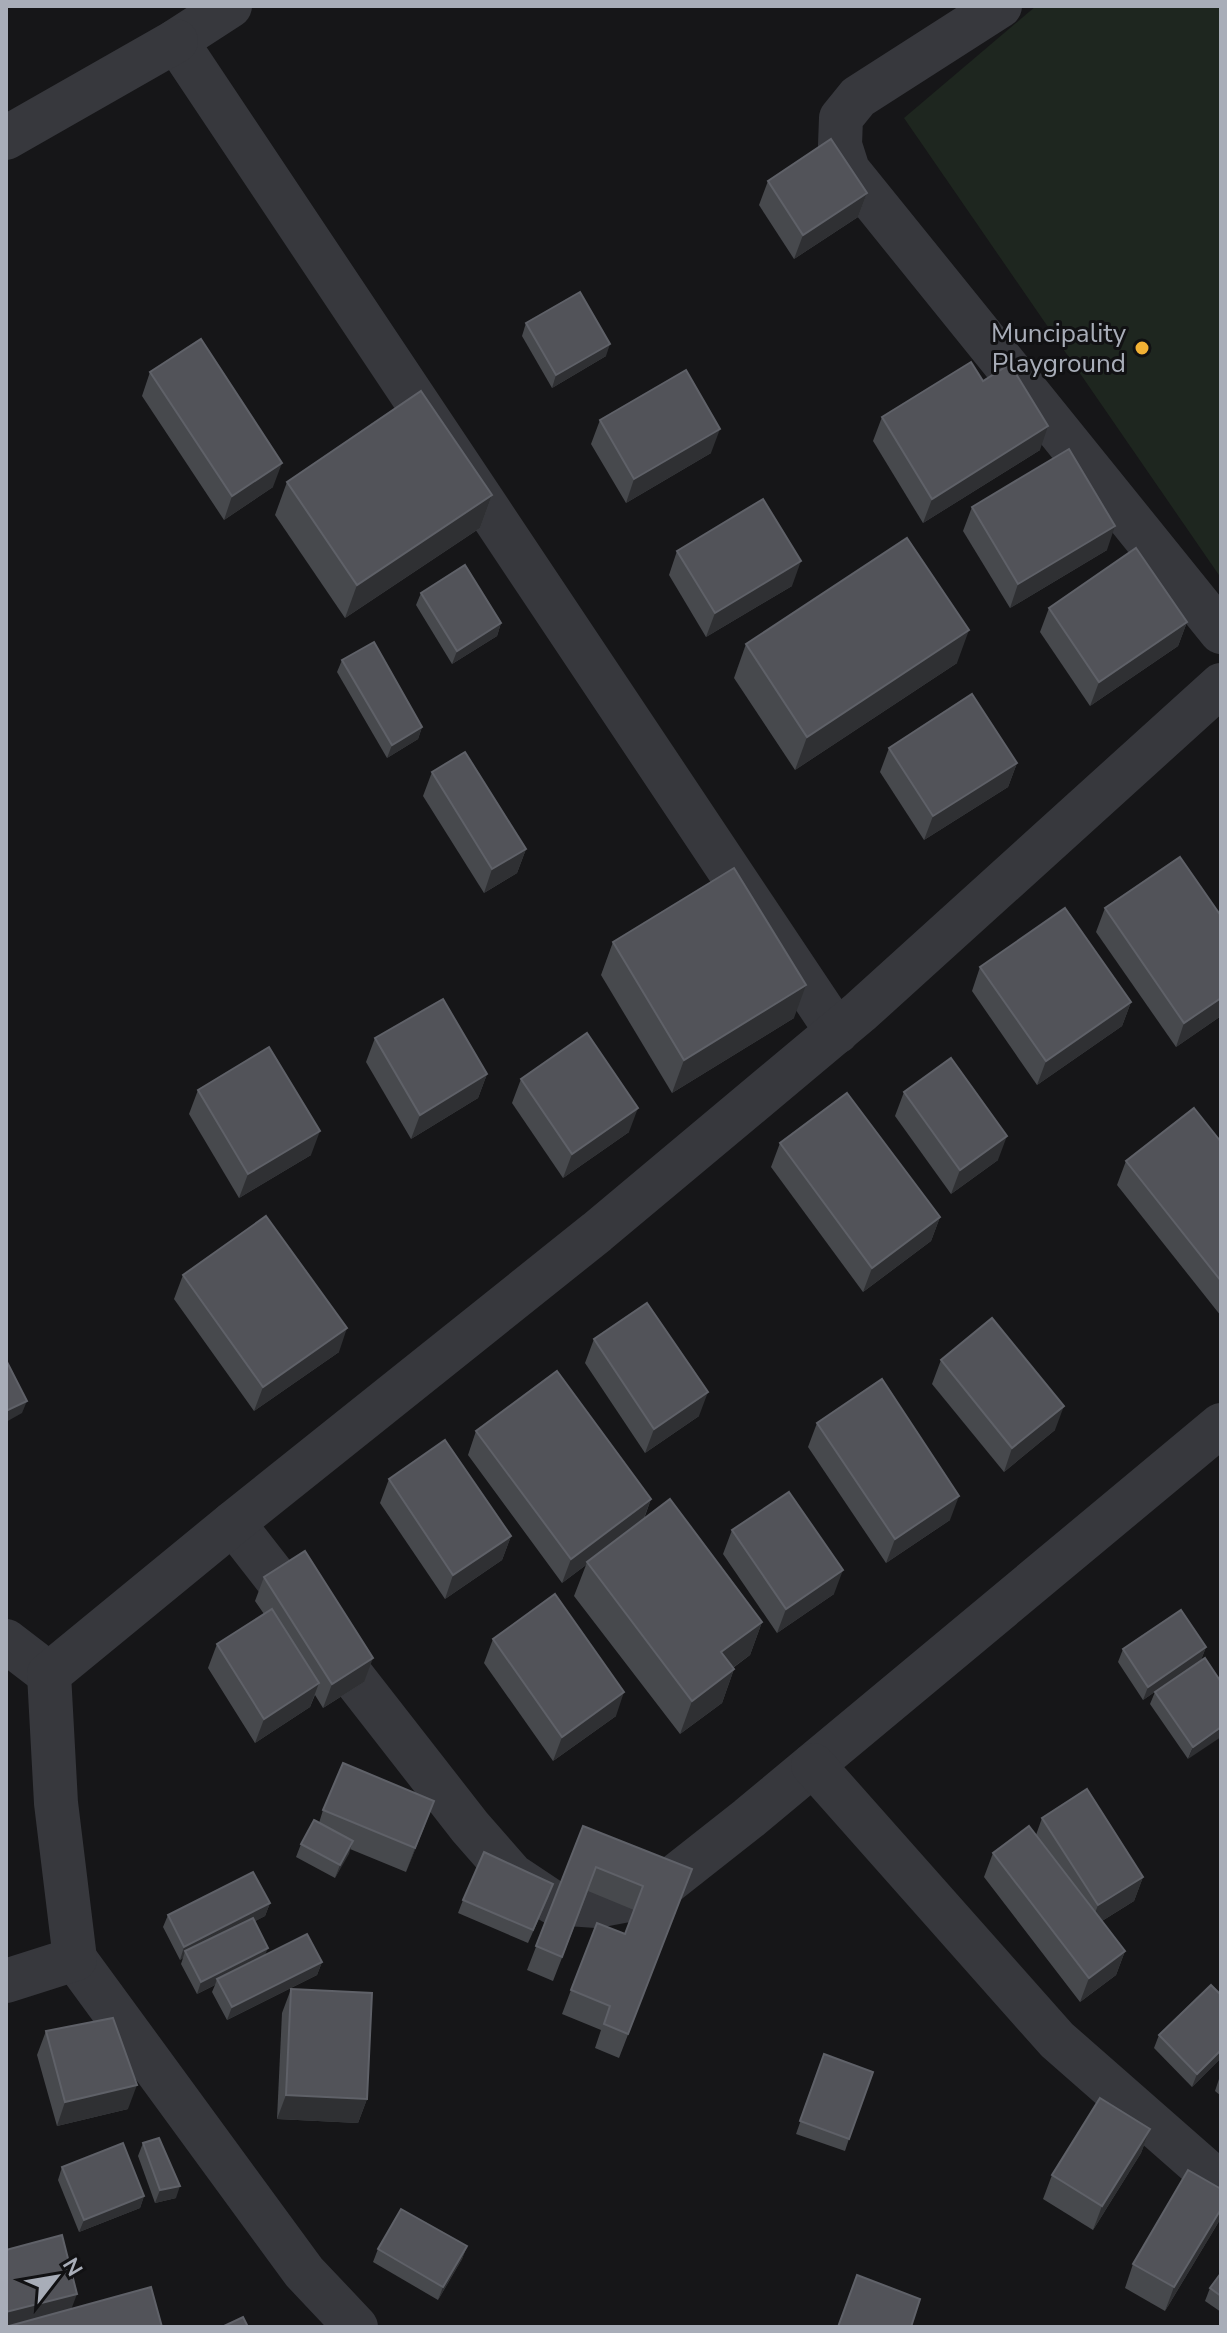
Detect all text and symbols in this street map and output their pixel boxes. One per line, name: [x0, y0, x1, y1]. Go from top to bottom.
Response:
place label: Muncipality Playground: [991, 316, 1127, 381]
marker: Muncipality Playground: [1133, 339, 1151, 357]
north arrow: [16, 2237, 96, 2317]
text: N: [55, 2252, 89, 2282]

